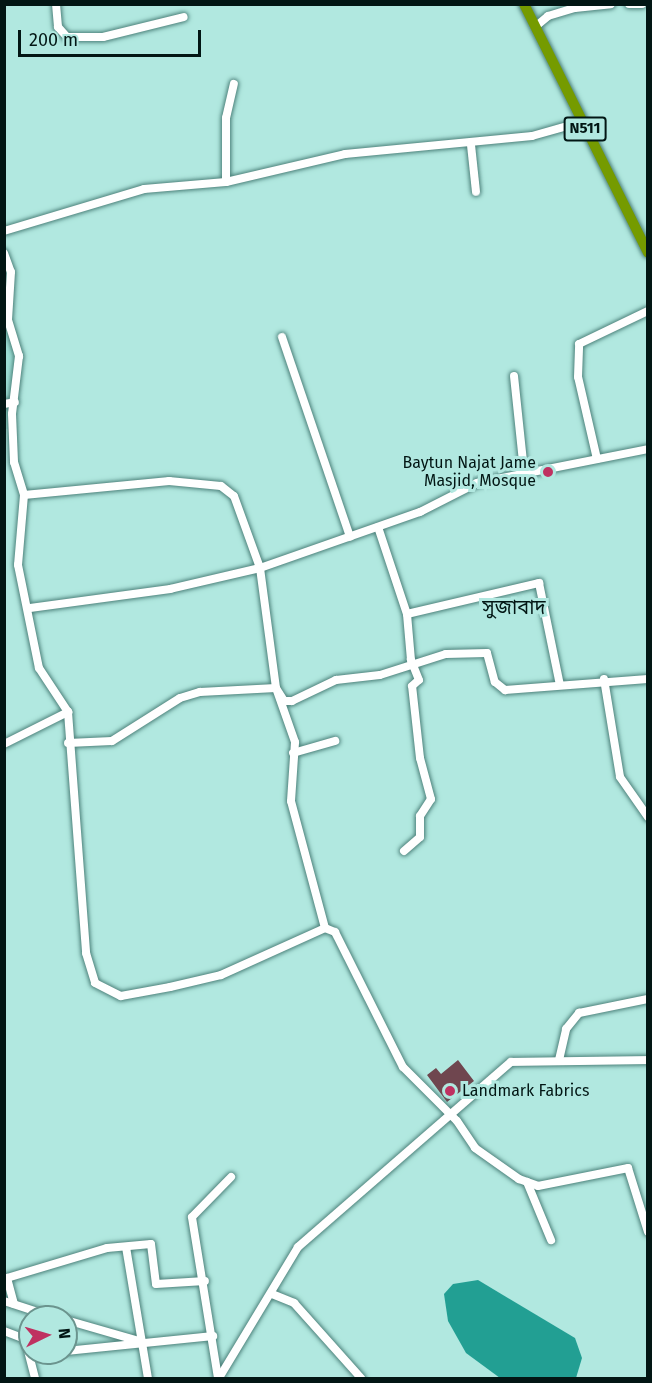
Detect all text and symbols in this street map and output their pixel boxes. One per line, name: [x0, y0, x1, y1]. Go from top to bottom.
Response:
scale bar: [21, 18, 204, 56]
text: 200 m: [29, 29, 78, 51]
road number: N511: [562, 117, 608, 141]
place label: Baytun Najat Jame Masjid, Mosque: [403, 453, 536, 491]
marker: Baytun Najat Jame Masjid, Mosque: [541, 465, 555, 479]
district label: সুজাবাদ: [482, 595, 546, 619]
place label: Landmark Fabrics: [462, 1081, 589, 1101]
marker: Landmark Fabrics: [443, 1084, 457, 1098]
north arrow: [18, 1305, 78, 1365]
text: N: [55, 1327, 74, 1340]

